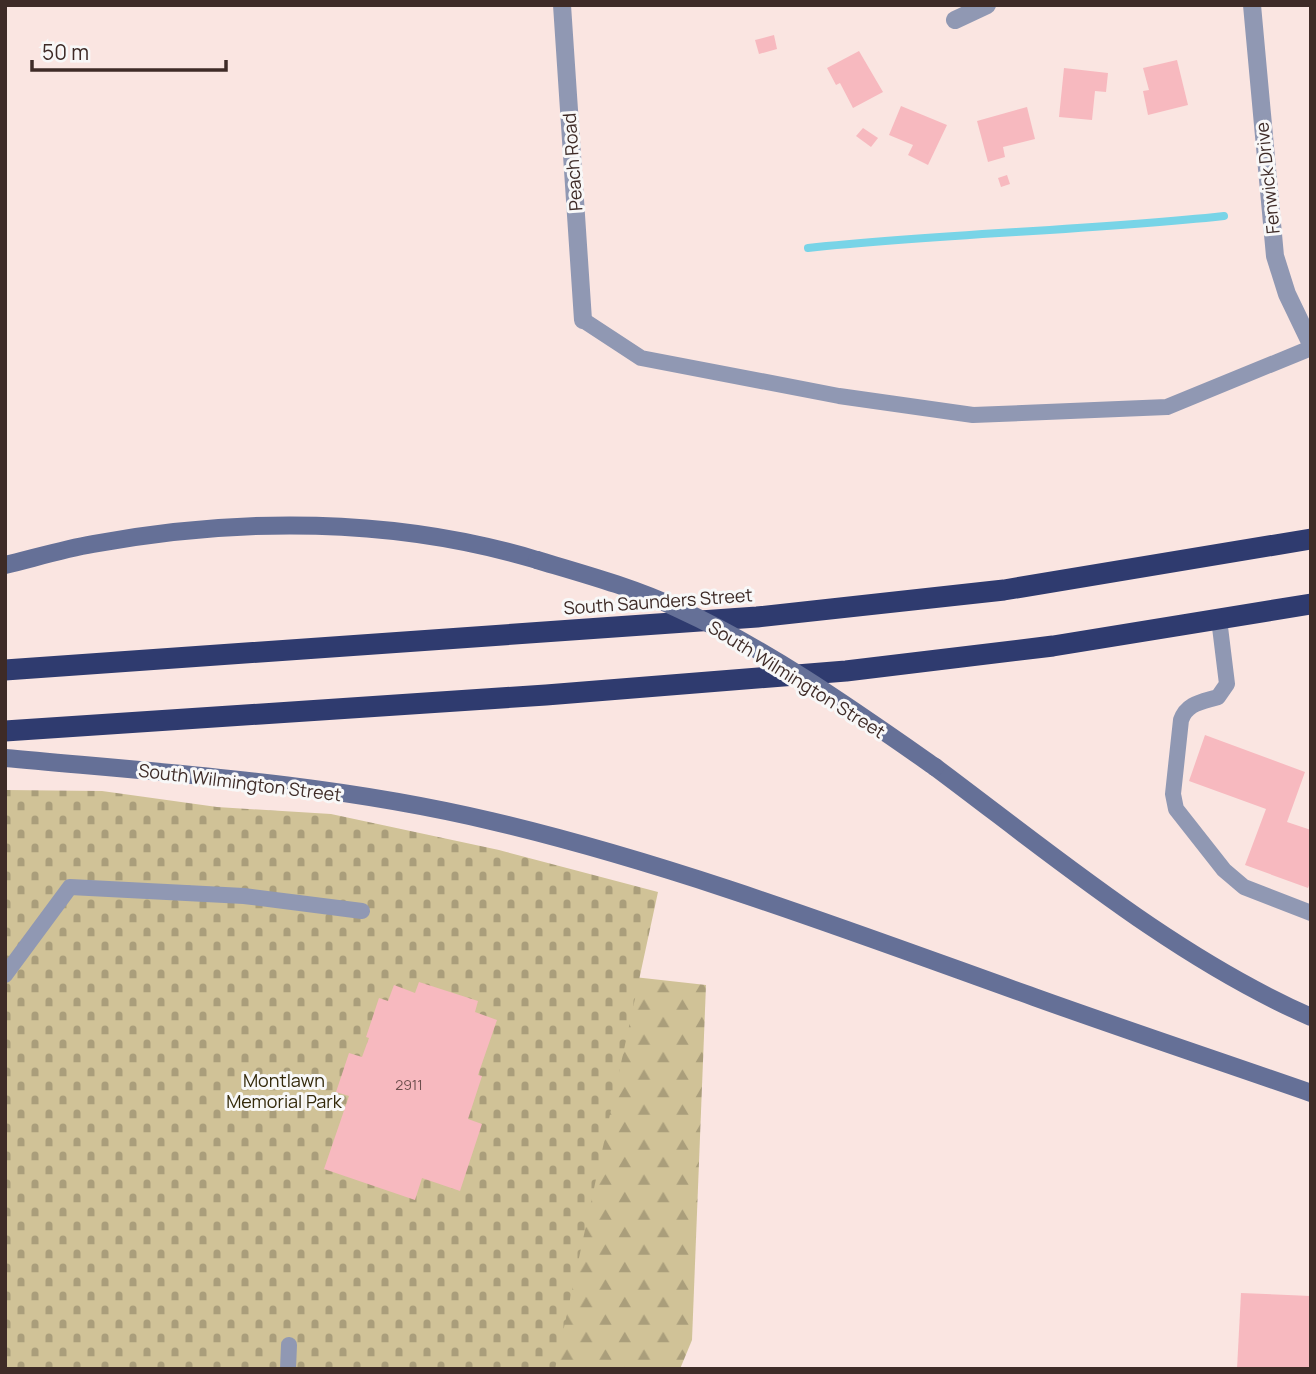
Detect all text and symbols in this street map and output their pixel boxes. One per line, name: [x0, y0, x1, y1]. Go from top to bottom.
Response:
scale bar: [32, 28, 226, 72]
text: 50 m: [42, 38, 89, 66]
street label: Peach Road: [557, 112, 587, 212]
street label: Fenwick Drive: [1249, 121, 1285, 235]
street label: South Saunders Street: [563, 582, 753, 620]
street label: South Wilmington Street: [704, 615, 890, 743]
street label: South Wilmington Street: [137, 758, 343, 806]
park label: Montlawn Memorial Park: [226, 1068, 343, 1113]
house number: 2911: [395, 1075, 423, 1094]

